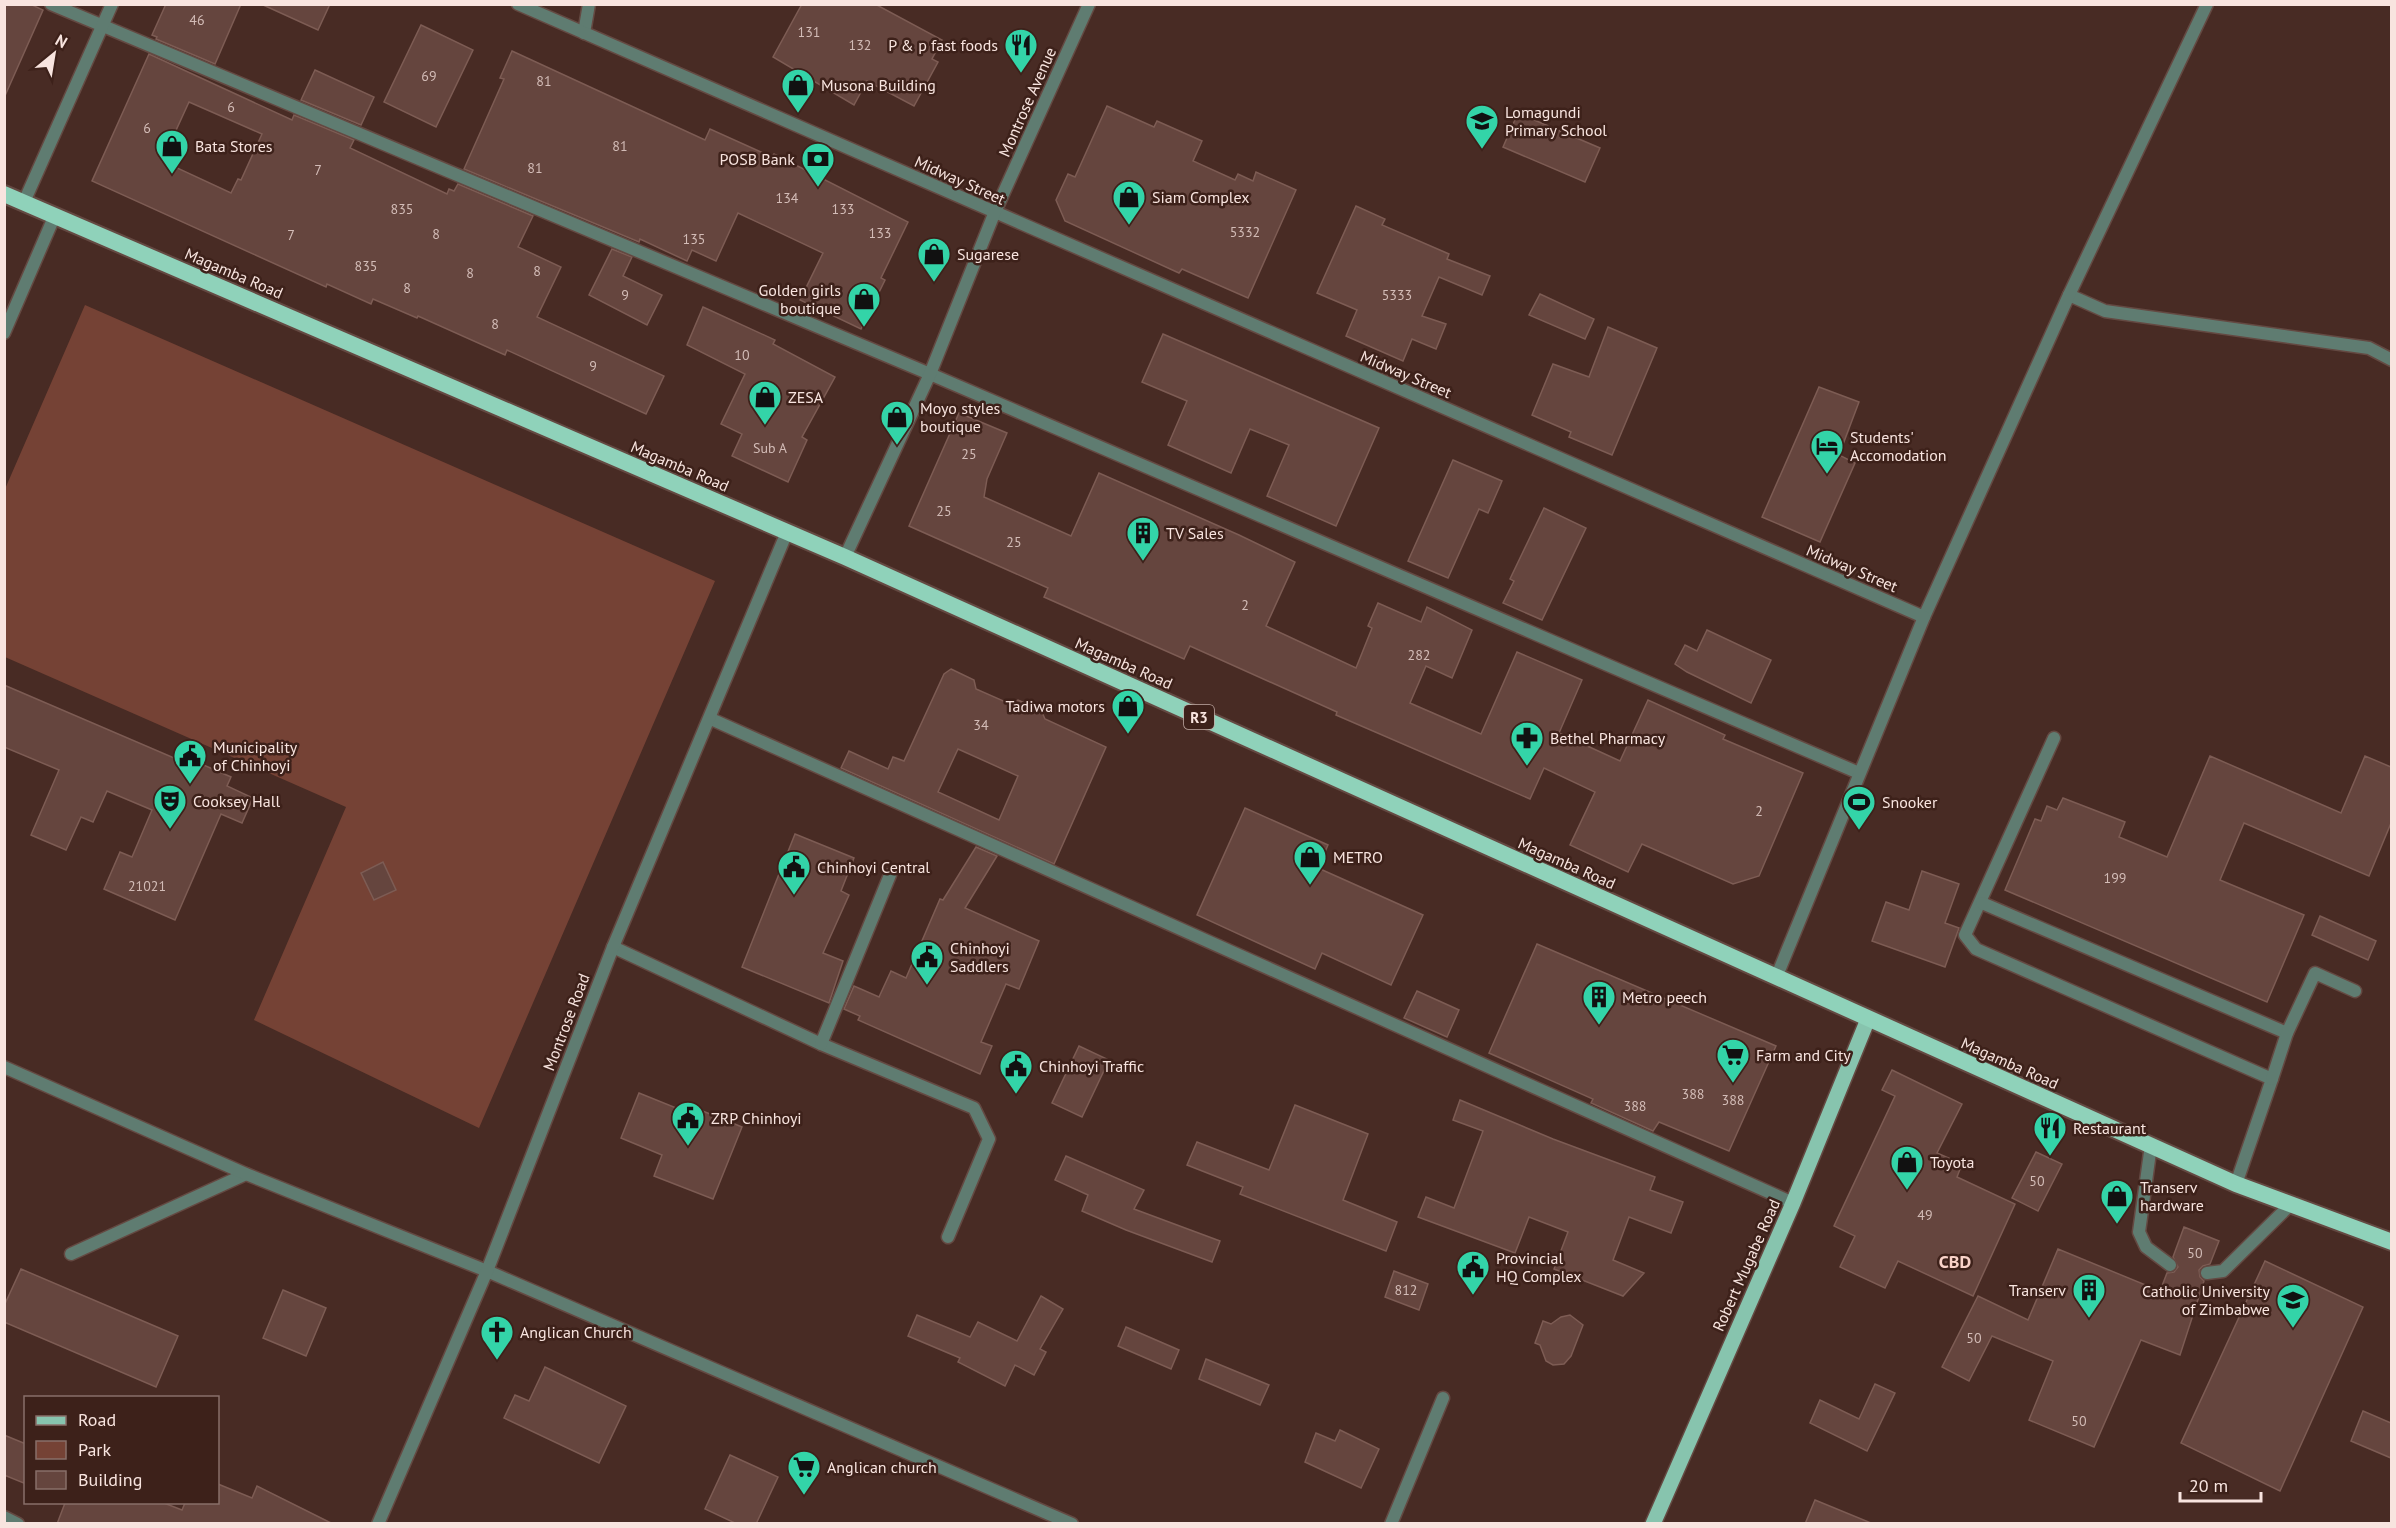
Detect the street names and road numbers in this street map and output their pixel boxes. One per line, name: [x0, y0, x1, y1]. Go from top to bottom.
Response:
street label: Montrose Avenue: [994, 44, 1060, 160]
street label: Midway Street: [912, 151, 1009, 209]
street label: Magamba Road: [182, 243, 286, 303]
street label: Midway Street: [1357, 346, 1455, 402]
street label: Magamba Road: [628, 436, 732, 496]
street label: Midway Street: [1803, 540, 1901, 596]
street label: Magamba Road: [1072, 633, 1176, 693]
road number: R3: [1184, 705, 1214, 729]
street label: Magamba Road: [1515, 833, 1619, 893]
street label: Montrose Road: [538, 971, 594, 1073]
street label: Magamba Road: [1958, 1033, 2062, 1093]
street label: Robert Mugabe Road: [1708, 1196, 1784, 1334]

